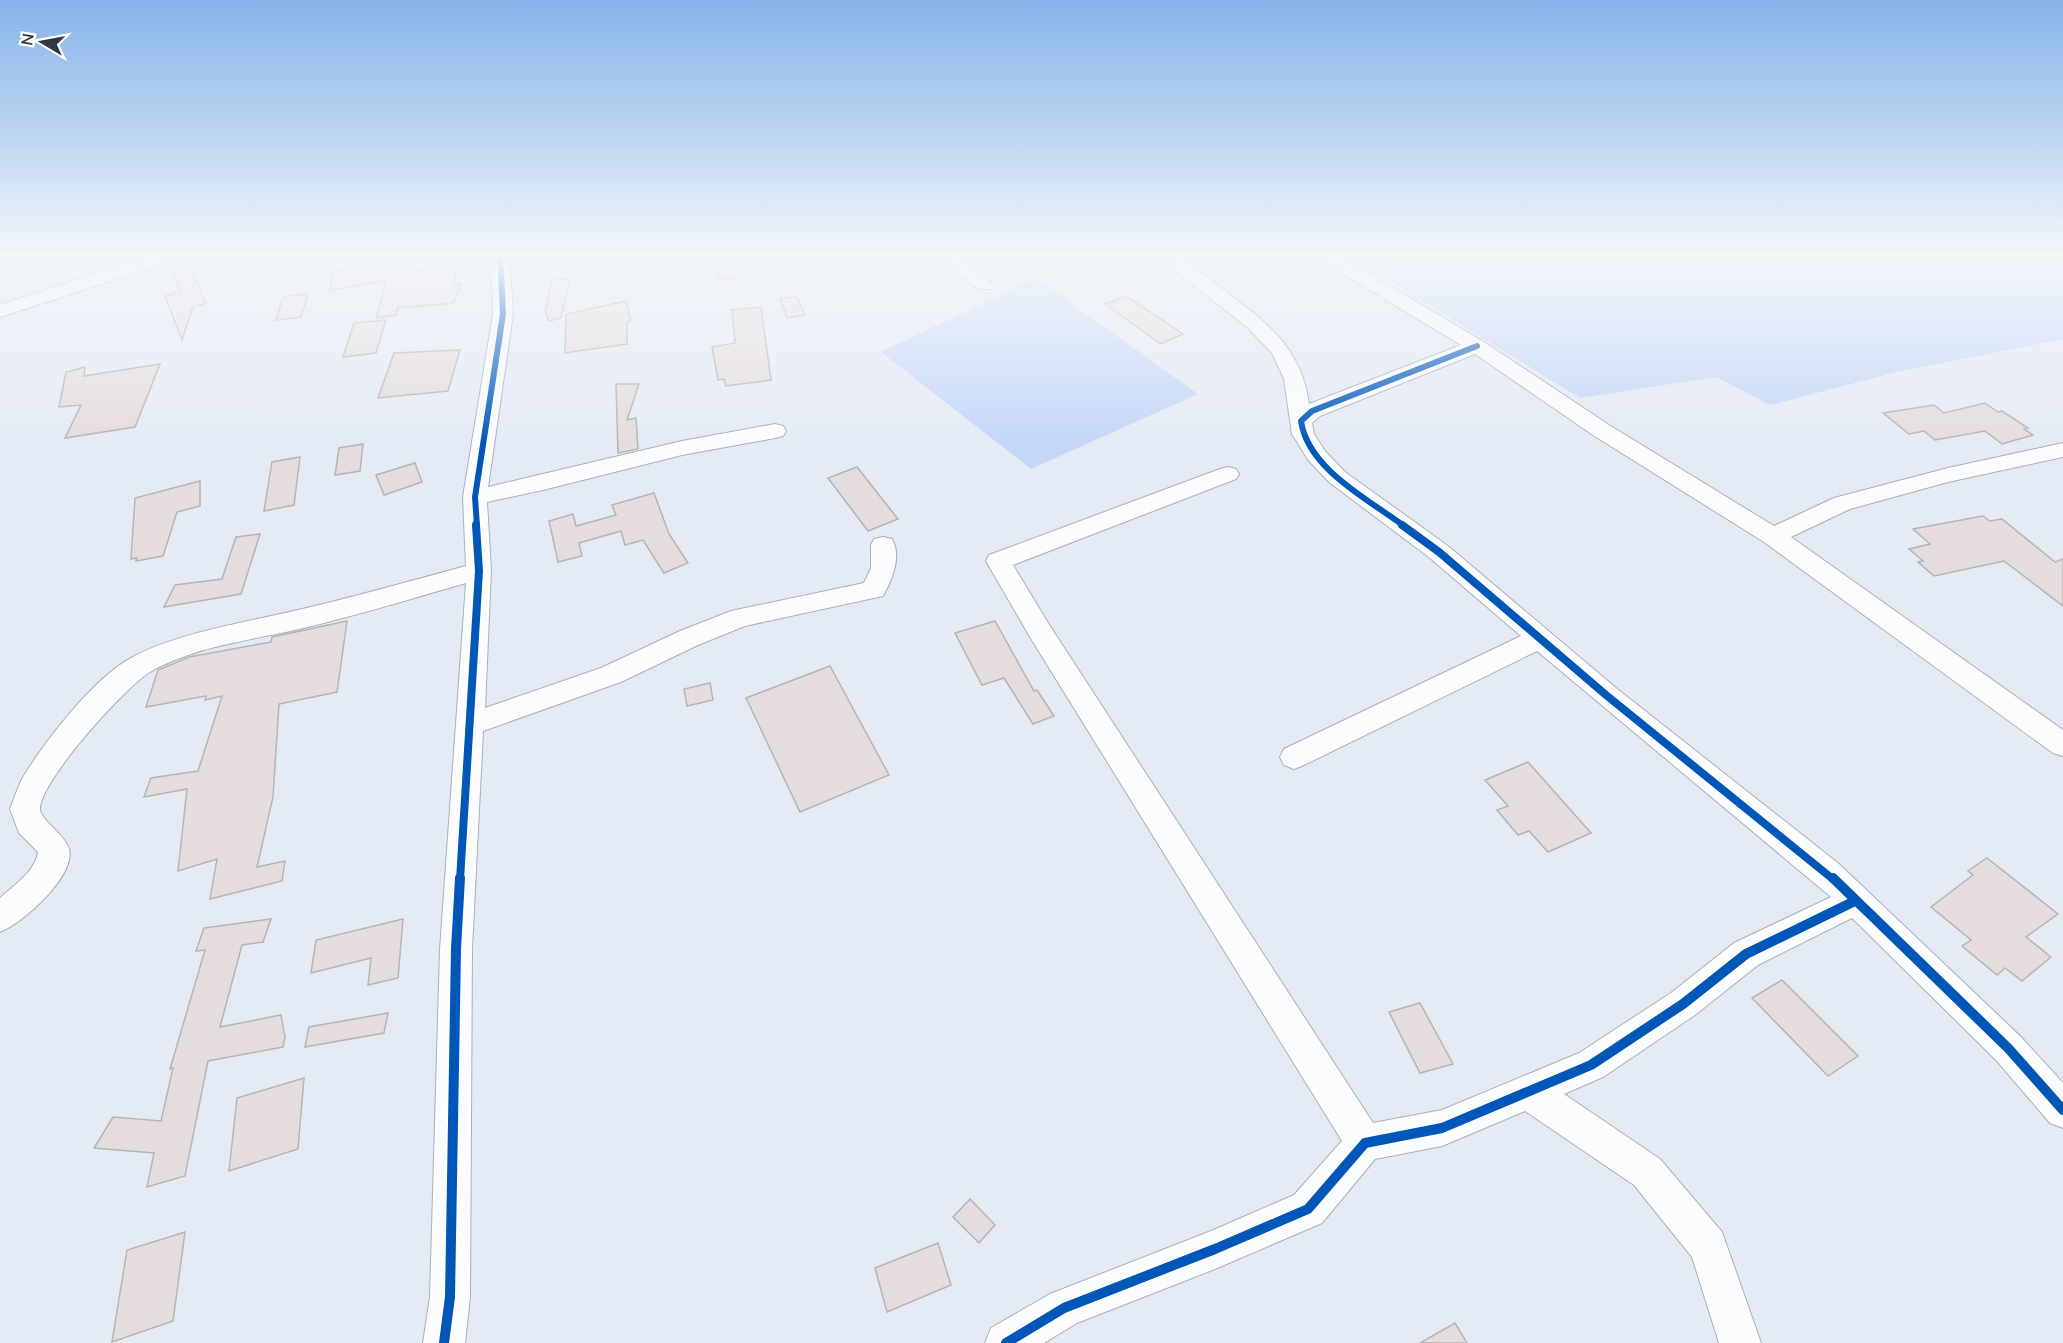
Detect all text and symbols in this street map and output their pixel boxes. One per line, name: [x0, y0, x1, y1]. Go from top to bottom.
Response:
north arrow: [12, 12, 72, 72]
text: N: [16, 32, 40, 47]

